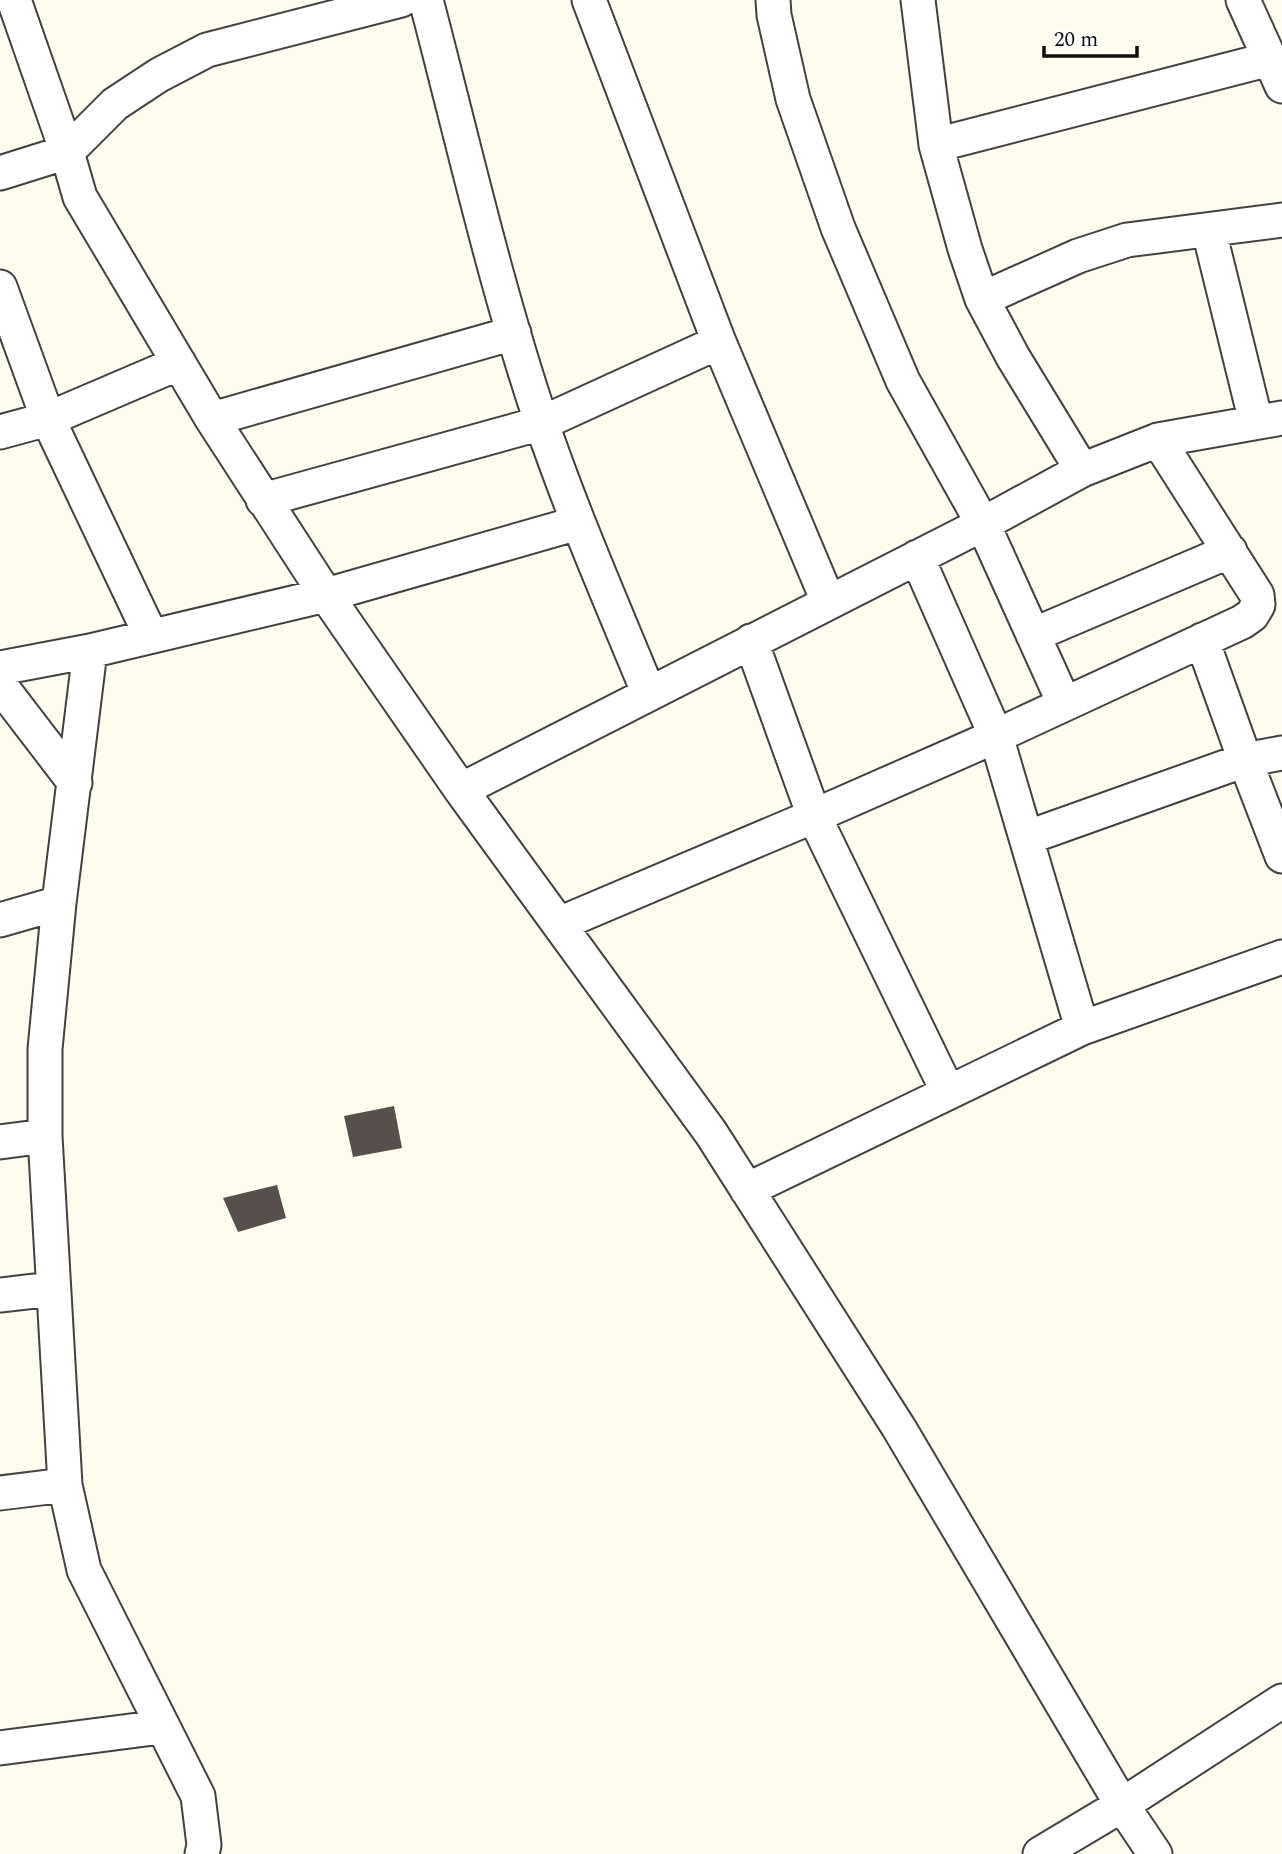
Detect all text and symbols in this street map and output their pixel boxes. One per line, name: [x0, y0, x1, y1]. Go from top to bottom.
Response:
scale bar: [1044, 14, 1137, 58]
text: 20 m: [1054, 24, 1098, 56]

